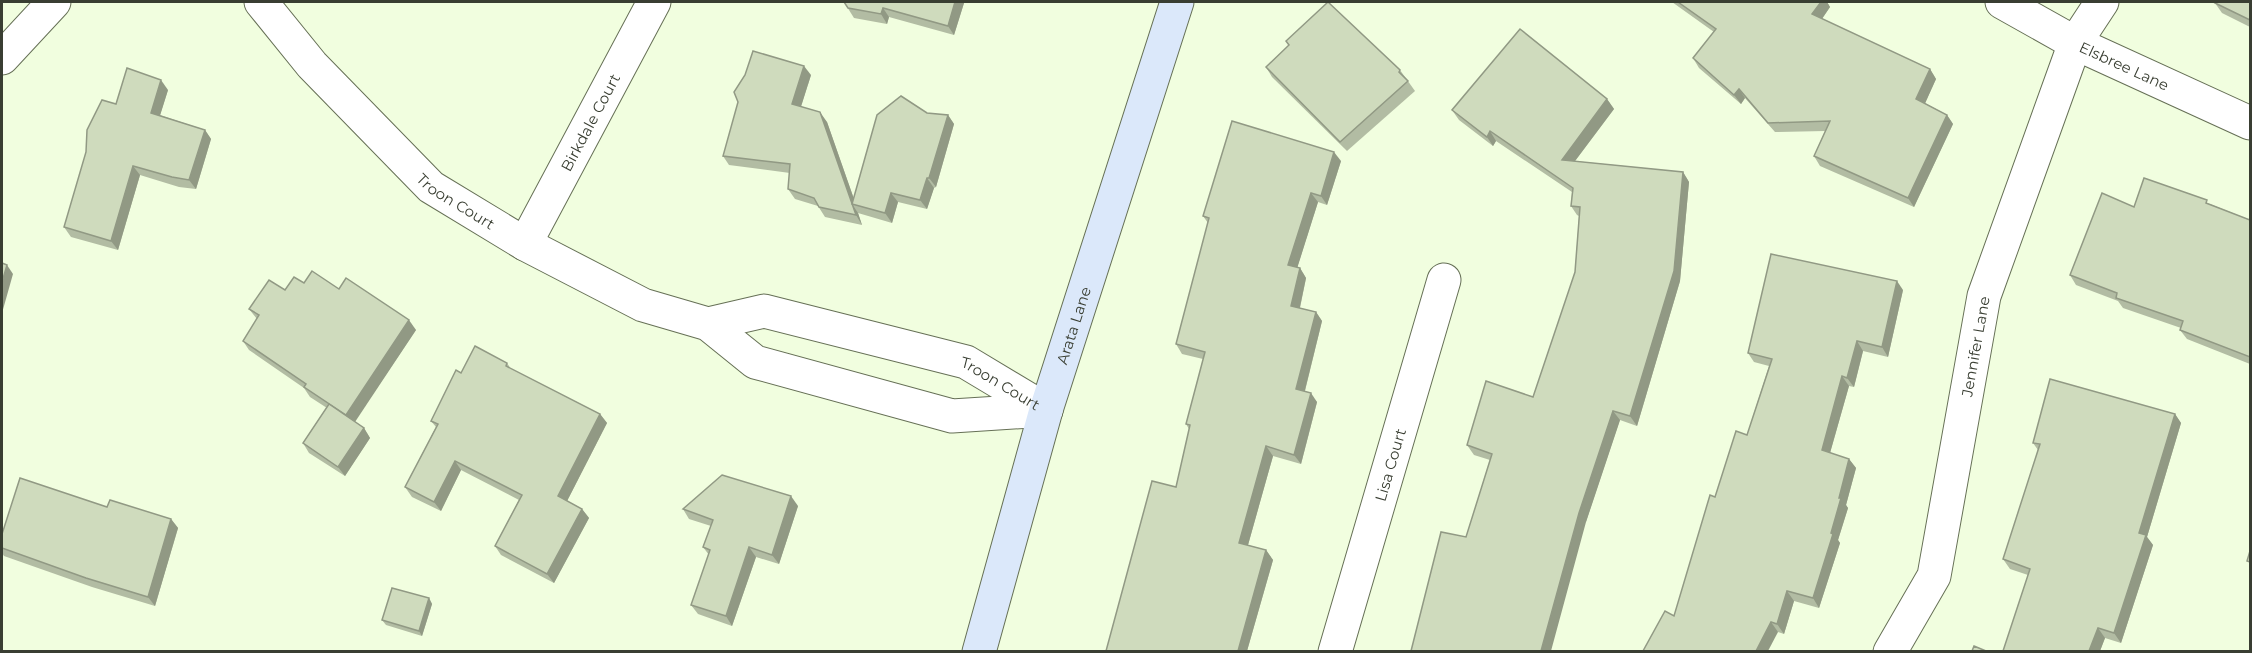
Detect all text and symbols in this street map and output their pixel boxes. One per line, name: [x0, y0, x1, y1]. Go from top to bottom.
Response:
street label: Elsbree Lane: [2077, 37, 2172, 94]
street label: Birkdale Court: [556, 70, 624, 174]
street label: Troon Court: [413, 169, 498, 233]
street label: Arata Lane: [1052, 284, 1095, 367]
street label: Jennifer Lane: [1957, 295, 1993, 399]
street label: Troon Court: [959, 352, 1044, 414]
street label: Lisa Court: [1370, 426, 1410, 504]

